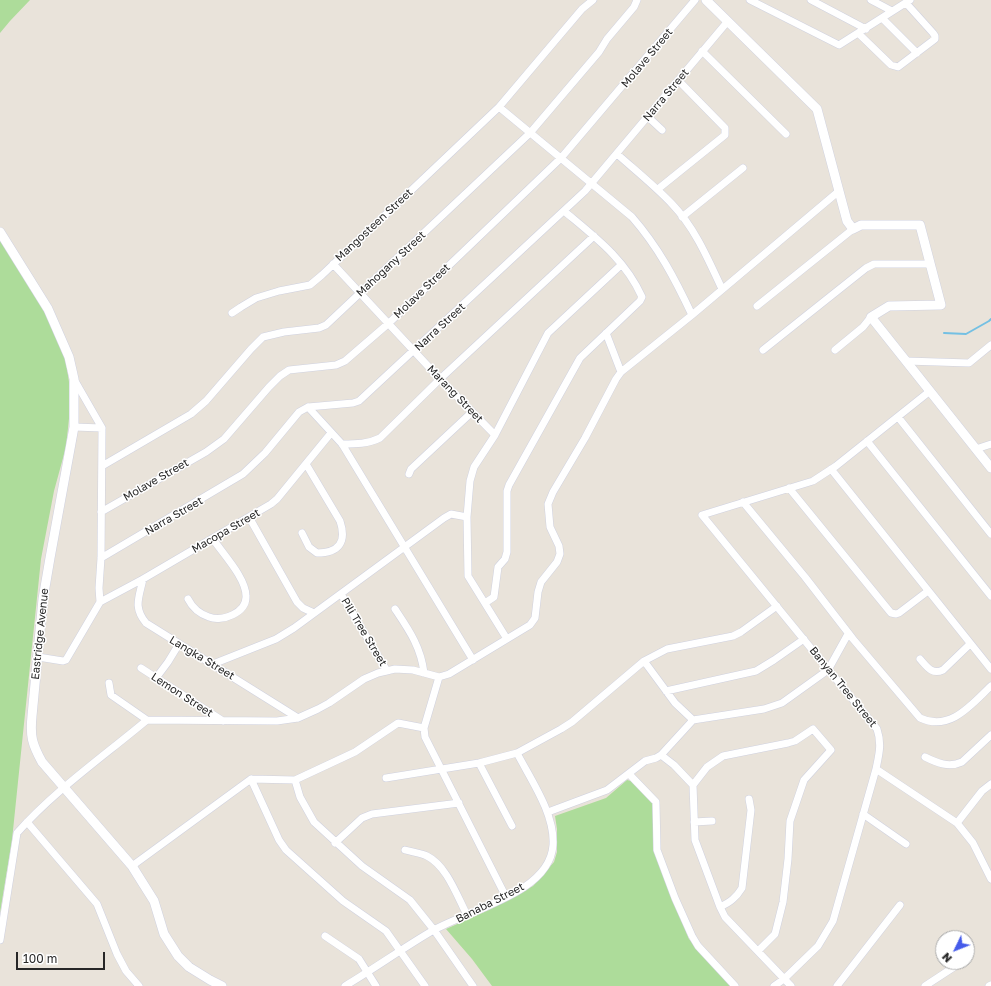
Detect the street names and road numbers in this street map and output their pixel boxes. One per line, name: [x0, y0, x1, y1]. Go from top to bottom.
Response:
street label: Molave Street: [618, 26, 676, 90]
street label: Narra Street: [640, 66, 692, 124]
street label: Mangosteen Street: [333, 186, 415, 264]
street label: Mahogany Street: [354, 228, 428, 300]
street label: Molave Street: [391, 261, 453, 321]
street label: Narra Street: [412, 300, 468, 354]
street label: Marang Street: [424, 362, 486, 426]
street label: Molave Street: [121, 456, 191, 504]
street label: Narra Street: [143, 494, 205, 538]
street label: Macopa Street: [190, 506, 262, 556]
street label: Eastridge Avenue: [29, 588, 51, 680]
street label: Pili Tree Street: [338, 595, 390, 669]
street label: Langka Street: [167, 633, 237, 683]
street label: Banyan Tree Street: [806, 644, 880, 730]
street label: Lemon Street: [149, 670, 215, 720]
street label: Banaba Street: [454, 880, 526, 926]

